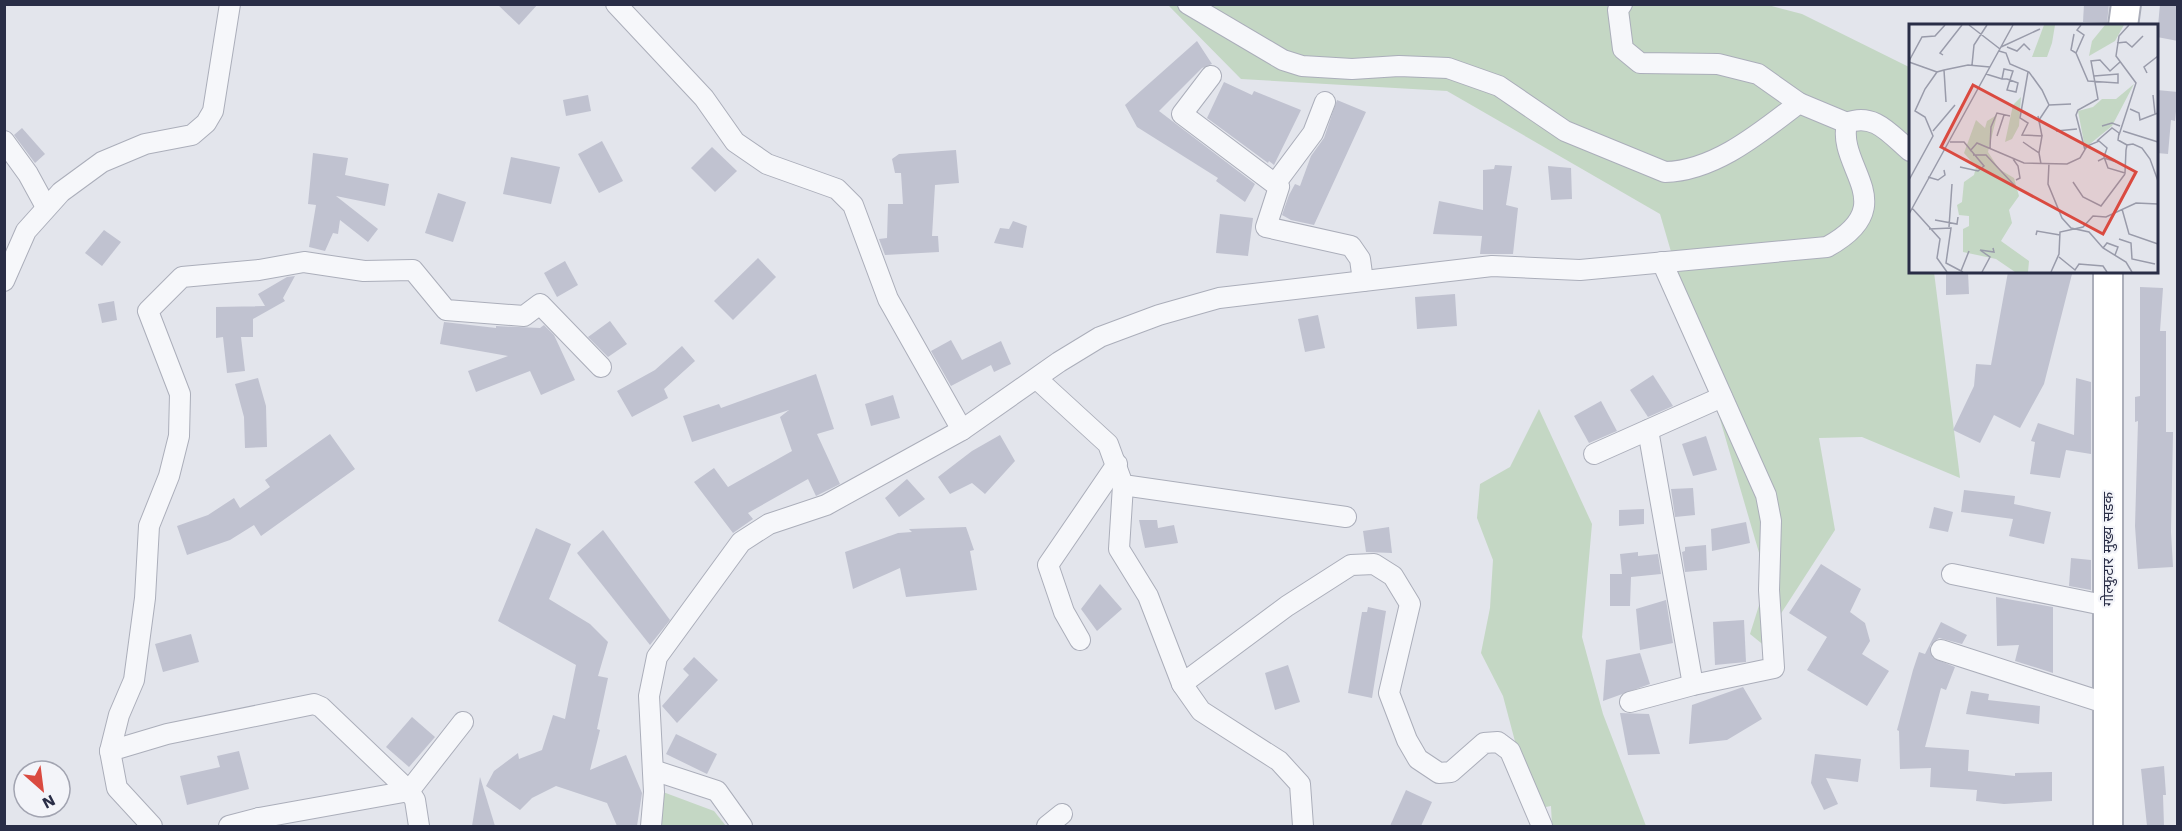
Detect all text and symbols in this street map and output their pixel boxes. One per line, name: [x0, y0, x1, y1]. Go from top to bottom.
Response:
inset map: [1909, 24, 2158, 273]
street label: गोल्फुटार मुख्य सडक: [2099, 491, 2118, 606]
north arrow: [12, 759, 72, 819]
text: N: [39, 791, 59, 813]

